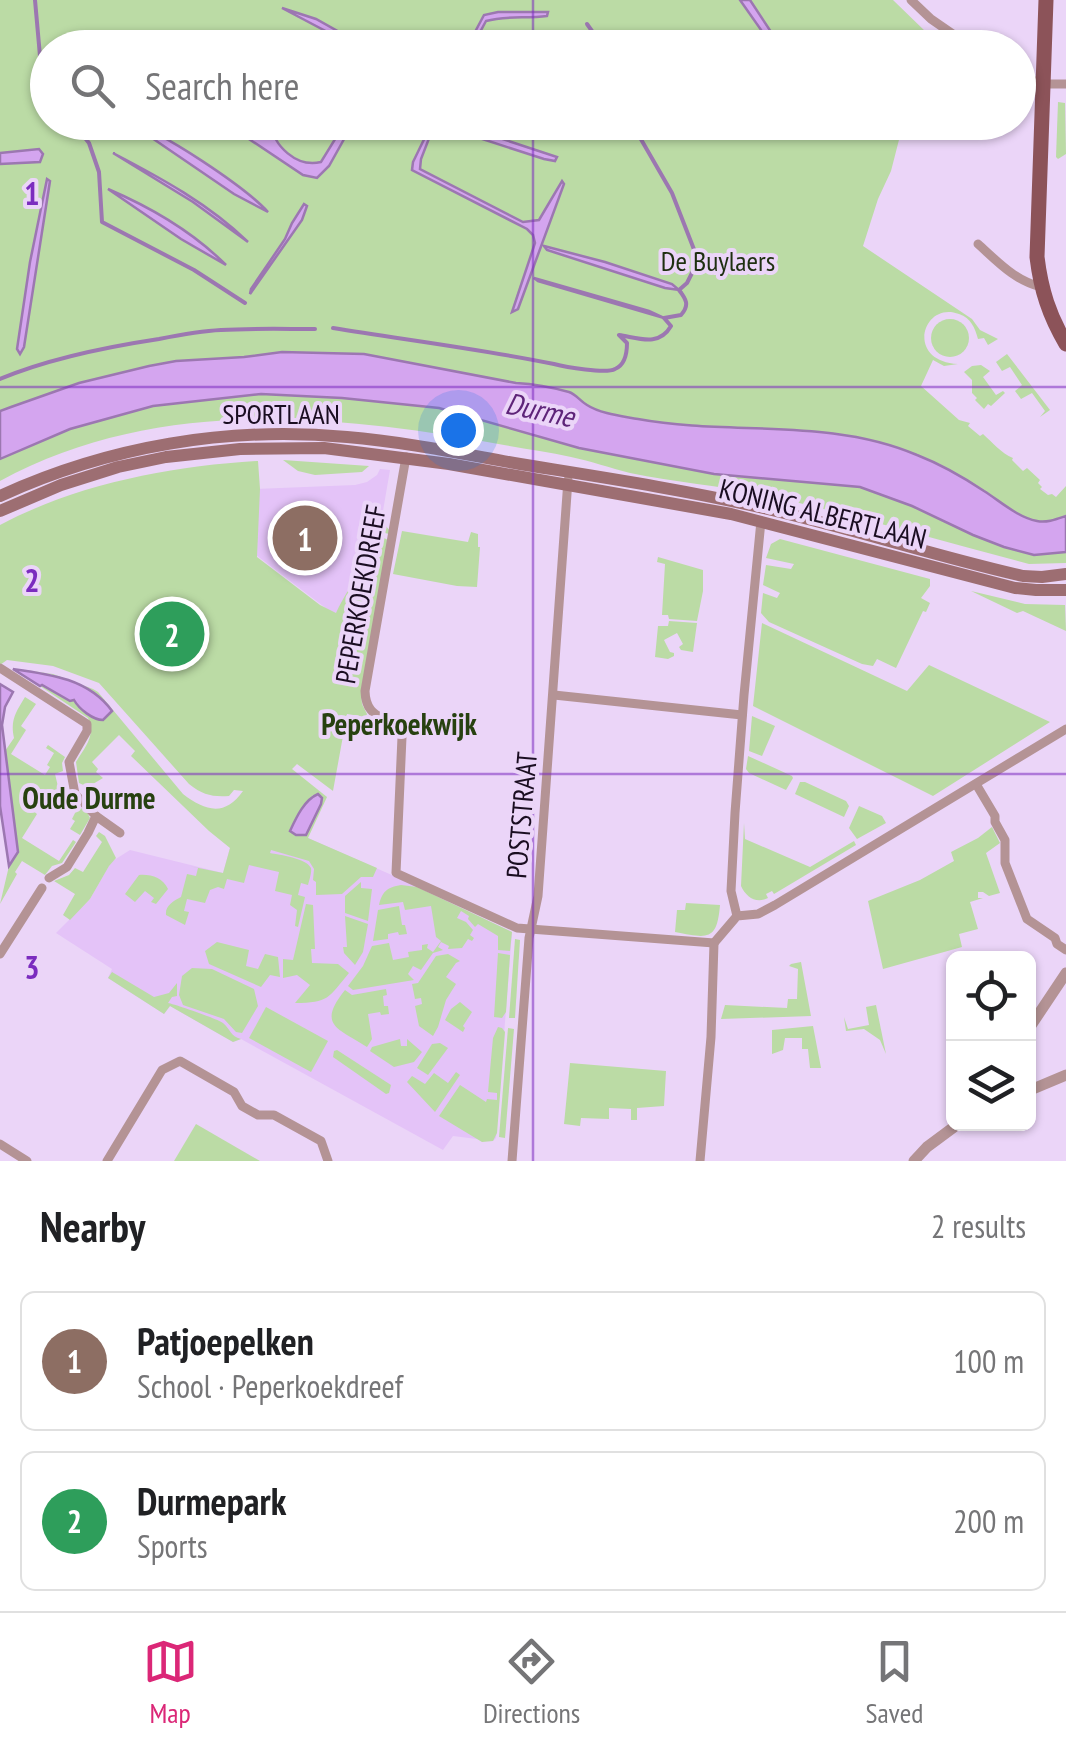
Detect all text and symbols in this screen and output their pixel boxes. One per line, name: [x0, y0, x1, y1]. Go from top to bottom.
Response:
search box: [30, 30, 1036, 140]
icon: search: [65, 58, 120, 113]
text: Search here: [145, 61, 299, 110]
text: 1: [24, 172, 40, 214]
park label: De Buylaers: [661, 242, 775, 279]
water label: Durme: [502, 383, 579, 436]
street label: SPORTLAAN: [222, 395, 340, 432]
your location: [433, 405, 484, 456]
street label: KONING ALBERTLAAN: [716, 469, 930, 557]
pin: 1: [272, 500, 338, 576]
street label: PEPERKOEKDREEF: [326, 502, 394, 686]
text: 2: [24, 559, 40, 601]
pin: 2: [140, 596, 204, 672]
district label: Peperkoekwijk: [321, 704, 477, 743]
street label: POSTSTRAAT: [497, 750, 545, 880]
district label: Oude Durme: [22, 778, 156, 817]
text: 3: [24, 946, 40, 988]
map controls: [946, 951, 1036, 1131]
button: locate: [946, 951, 1036, 1041]
button: layers: [946, 1041, 1036, 1131]
text: Nearby: [40, 1199, 145, 1254]
text: 2 results: [931, 1205, 1026, 1247]
text: Patjoepelken: [137, 1316, 314, 1365]
text: 1: [67, 1340, 82, 1382]
text: 100 m: [953, 1340, 1024, 1382]
text: School · Peperkoekdreef: [137, 1365, 403, 1407]
text: Durmepark: [137, 1476, 286, 1525]
text: 2: [67, 1500, 82, 1542]
text: 200 m: [953, 1500, 1024, 1542]
text: Sports: [137, 1525, 208, 1567]
tab: Map: [143, 1634, 198, 1731]
tab: Directions: [483, 1634, 580, 1731]
tab: Saved: [866, 1634, 923, 1731]

